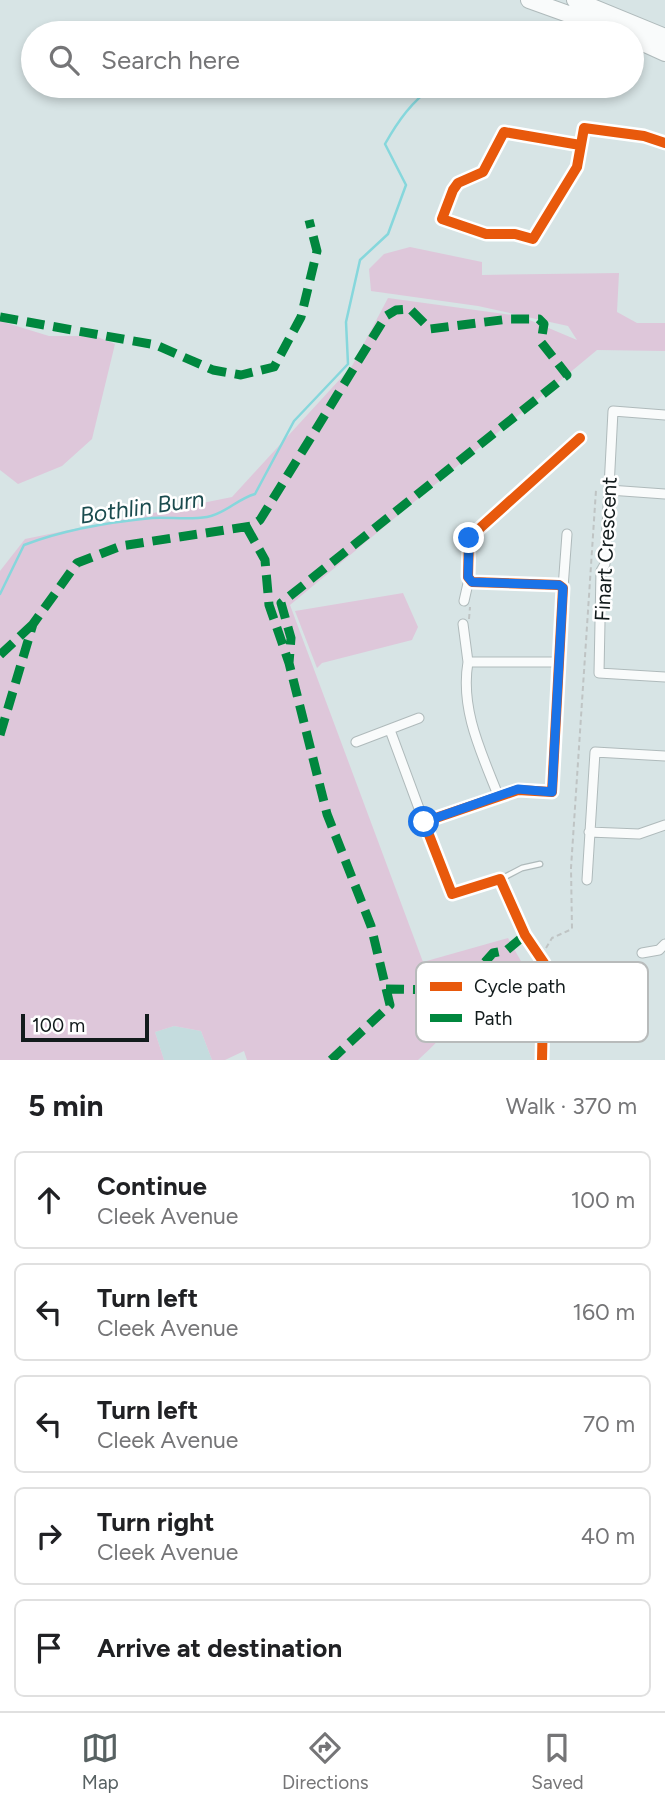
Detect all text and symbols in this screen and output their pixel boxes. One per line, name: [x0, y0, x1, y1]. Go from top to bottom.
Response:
search box: [21, 21, 644, 98]
icon: search: [45, 41, 83, 79]
text: Search here: [101, 44, 240, 76]
street label: Finart Crescent: [589, 476, 622, 622]
water label: Bothlin Burn: [78, 484, 206, 530]
route end: [453, 522, 484, 553]
route start: [408, 806, 439, 837]
legend: [416, 962, 648, 1042]
text: Cycle path: [474, 975, 566, 998]
text: Path: [474, 1007, 512, 1030]
scale bar: [21, 1011, 149, 1043]
text: 100 m: [32, 1014, 85, 1037]
text: 5 min: [28, 1087, 104, 1124]
text: Walk · 370 m: [506, 1092, 637, 1120]
text: Continue: [97, 1170, 207, 1202]
icon: ahead: [30, 1181, 68, 1219]
text: 100 m: [571, 1186, 635, 1214]
text: Cleek Avenue: [97, 1202, 238, 1230]
text: Turn left: [97, 1282, 198, 1314]
icon: left: [30, 1293, 68, 1331]
text: 160 m: [572, 1298, 635, 1326]
text: Cleek Avenue: [97, 1314, 238, 1342]
text: Turn left: [97, 1394, 198, 1426]
icon: left: [30, 1405, 68, 1443]
text: 70 m: [583, 1410, 635, 1438]
text: Cleek Avenue: [97, 1426, 238, 1454]
text: Turn right: [97, 1506, 214, 1538]
icon: right: [30, 1517, 68, 1555]
text: 40 m: [581, 1522, 635, 1550]
text: Cleek Avenue: [97, 1538, 238, 1566]
icon: arrive: [30, 1629, 68, 1667]
text: Arrive at destination: [97, 1632, 342, 1664]
tab: Map: [81, 1729, 119, 1794]
tab: Directions: [282, 1729, 369, 1794]
tab: Saved: [531, 1729, 584, 1794]

